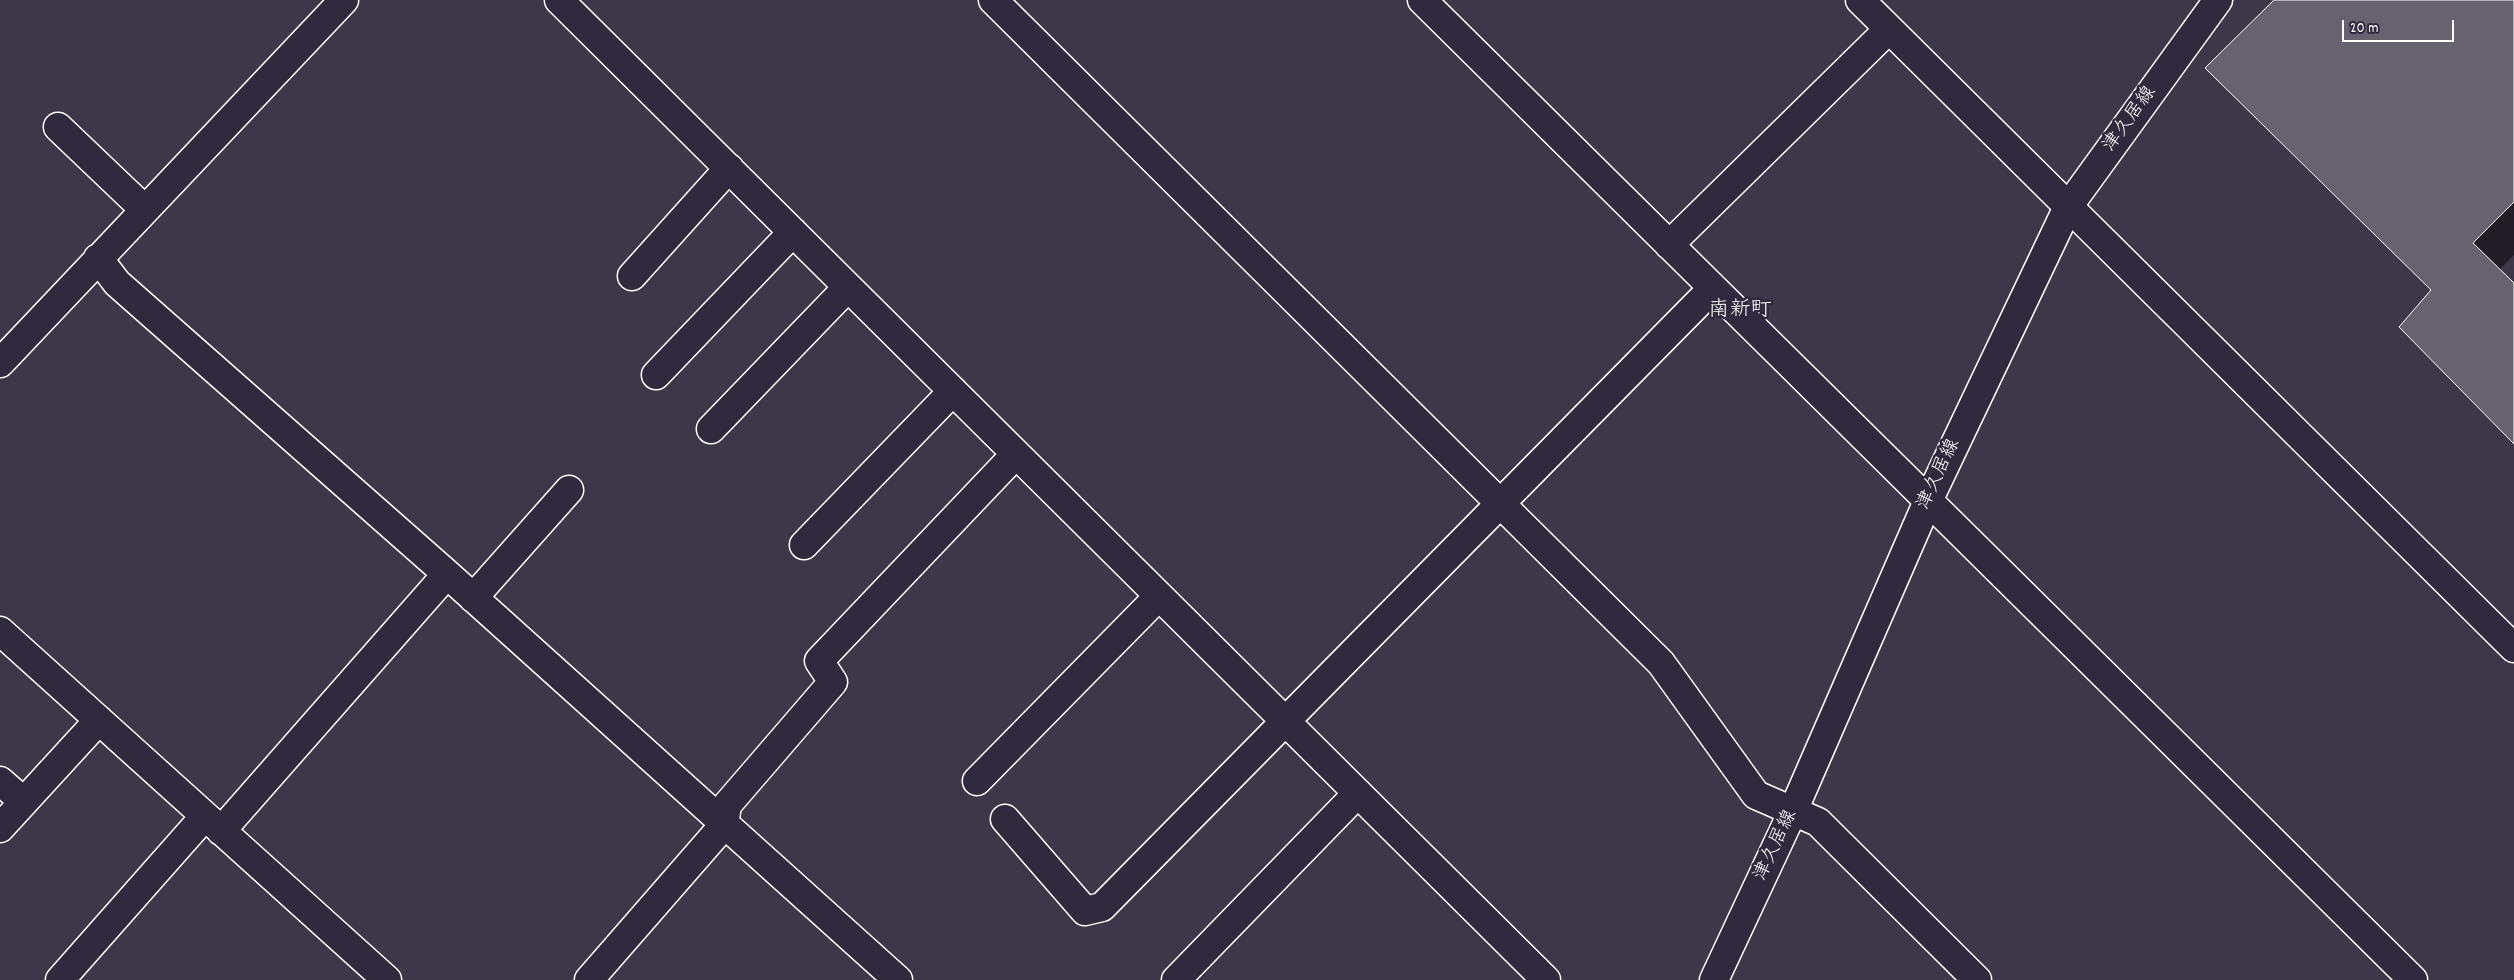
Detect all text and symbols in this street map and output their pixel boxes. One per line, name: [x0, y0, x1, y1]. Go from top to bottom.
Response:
scale bar: [2344, 10, 2456, 42]
text: 20 m: [2350, 18, 2378, 40]
street label: 津久居線: [2099, 83, 2163, 157]
district label: 南新町: [1709, 299, 1771, 325]
street label: 津久居線: [1914, 436, 1966, 514]
street label: 津久居線: [1751, 807, 1803, 885]

